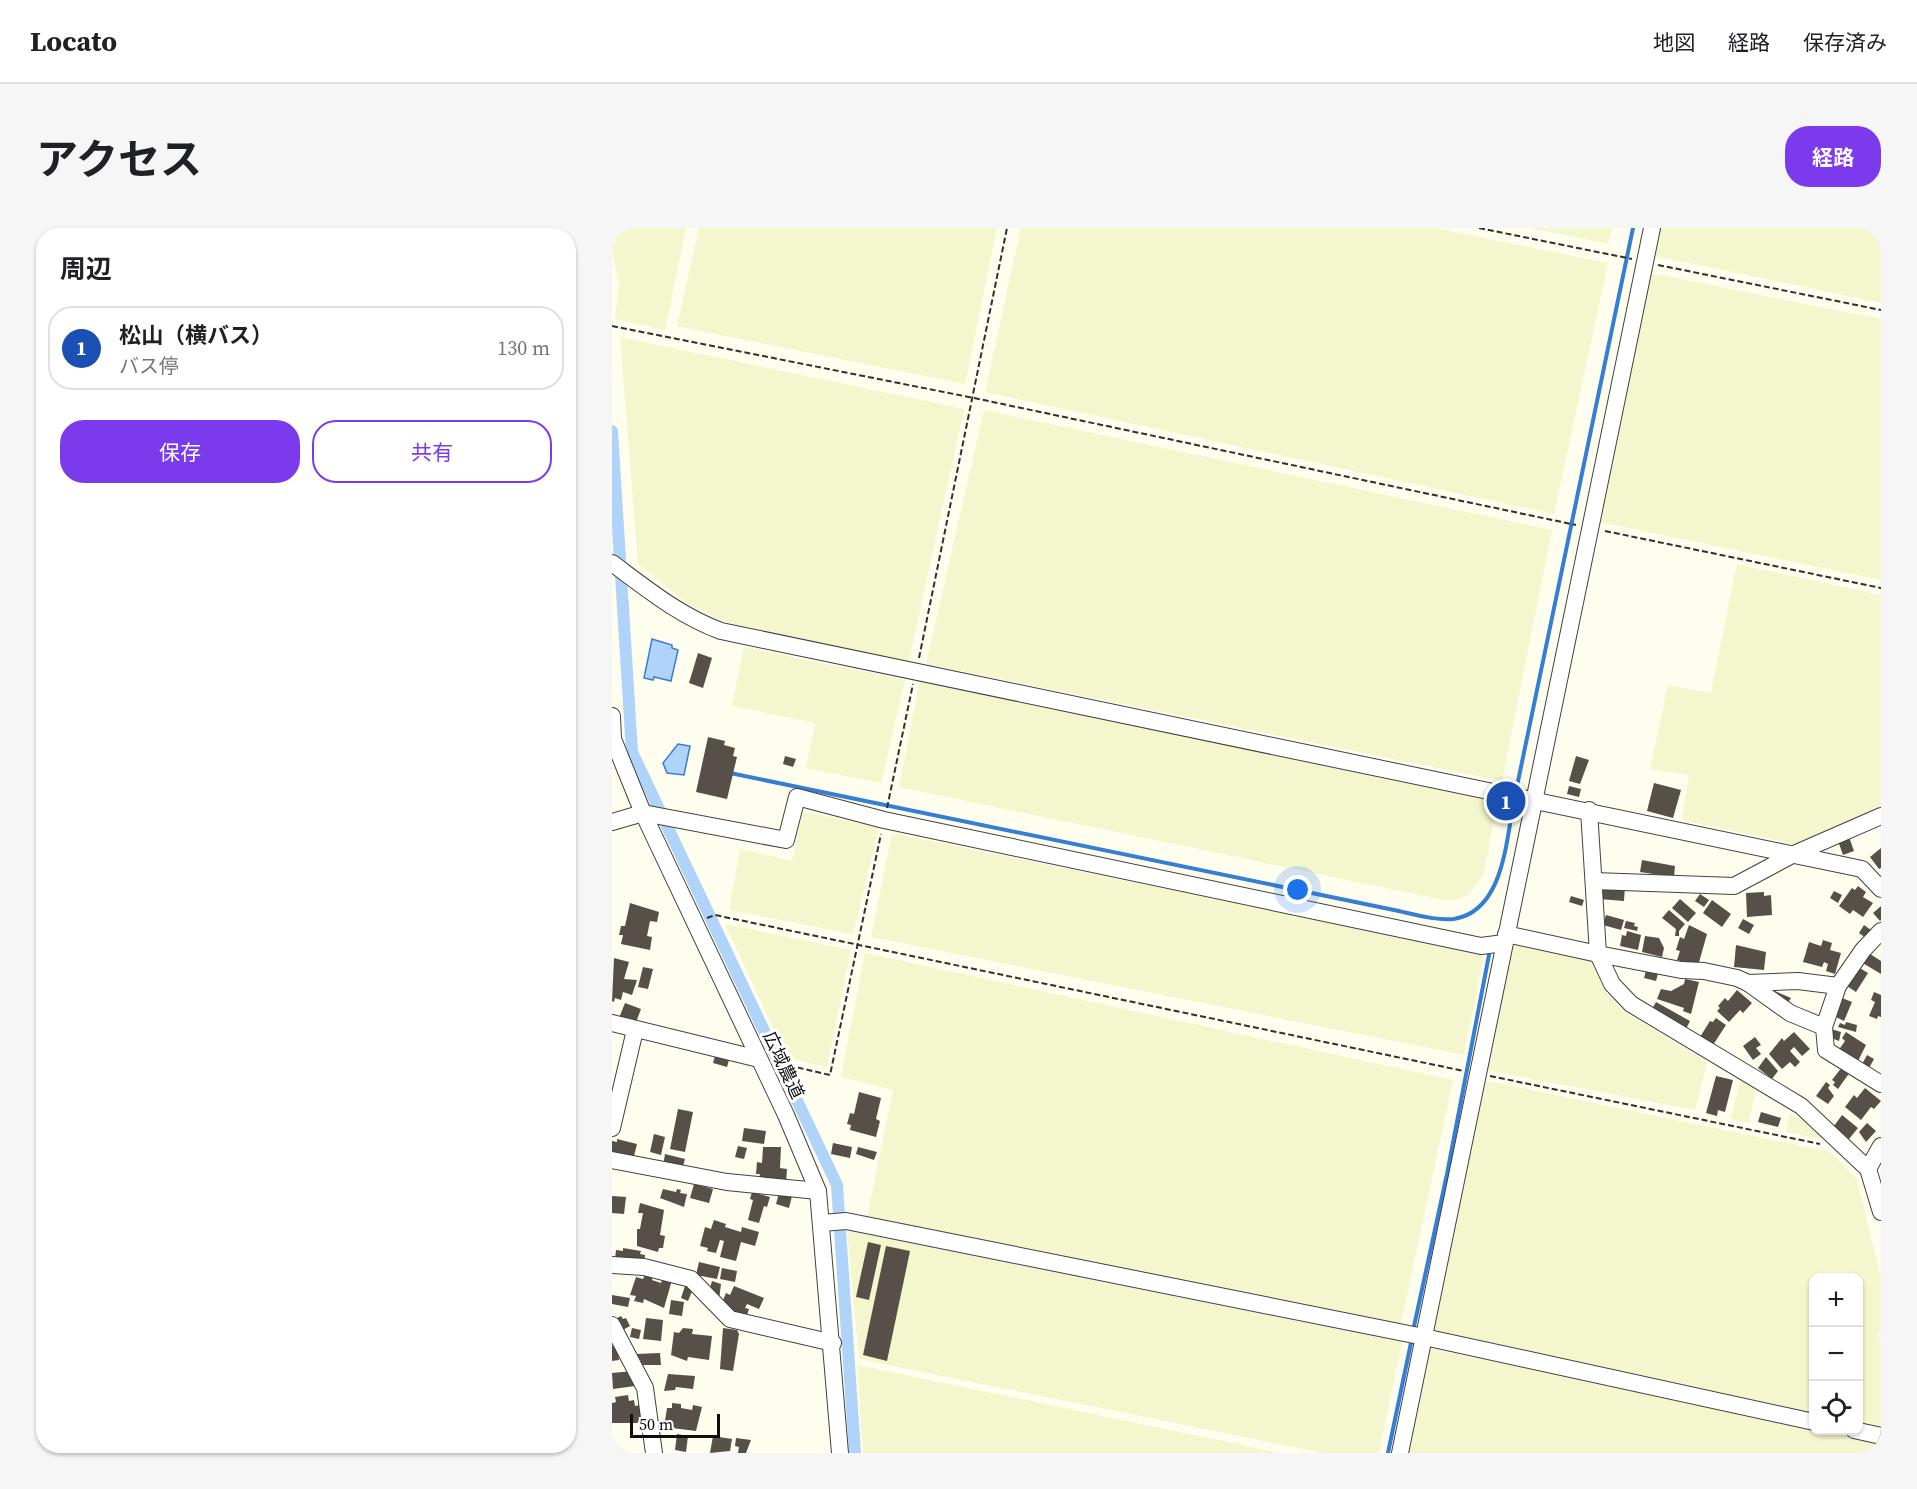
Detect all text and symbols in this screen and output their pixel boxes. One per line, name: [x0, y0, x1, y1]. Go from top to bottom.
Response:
text: Locato: [30, 22, 117, 60]
text: 地図: [1653, 28, 1695, 57]
text: 経路: [1728, 28, 1770, 57]
text: 保存済み: [1803, 28, 1887, 57]
button: 経路: [1785, 126, 1881, 187]
text: アクセス: [36, 130, 202, 188]
text: 周辺: [60, 251, 112, 287]
text: 松山（横バス）: [119, 320, 273, 350]
text: 1: [76, 334, 87, 362]
text: 130 m: [497, 334, 550, 362]
text: バス停: [119, 352, 179, 380]
button: 保存: [60, 420, 300, 483]
button: 共有: [312, 420, 552, 483]
pin: 1: [1486, 778, 1526, 824]
your location: [1283, 875, 1312, 904]
street label: 広域農道: [757, 1027, 811, 1103]
map controls: [1809, 1273, 1863, 1435]
button: +: [1809, 1273, 1863, 1327]
button: −: [1809, 1327, 1863, 1381]
button: locate: [1809, 1381, 1863, 1435]
scale bar: [630, 1411, 720, 1438]
text: 50 m: [639, 1413, 673, 1435]

